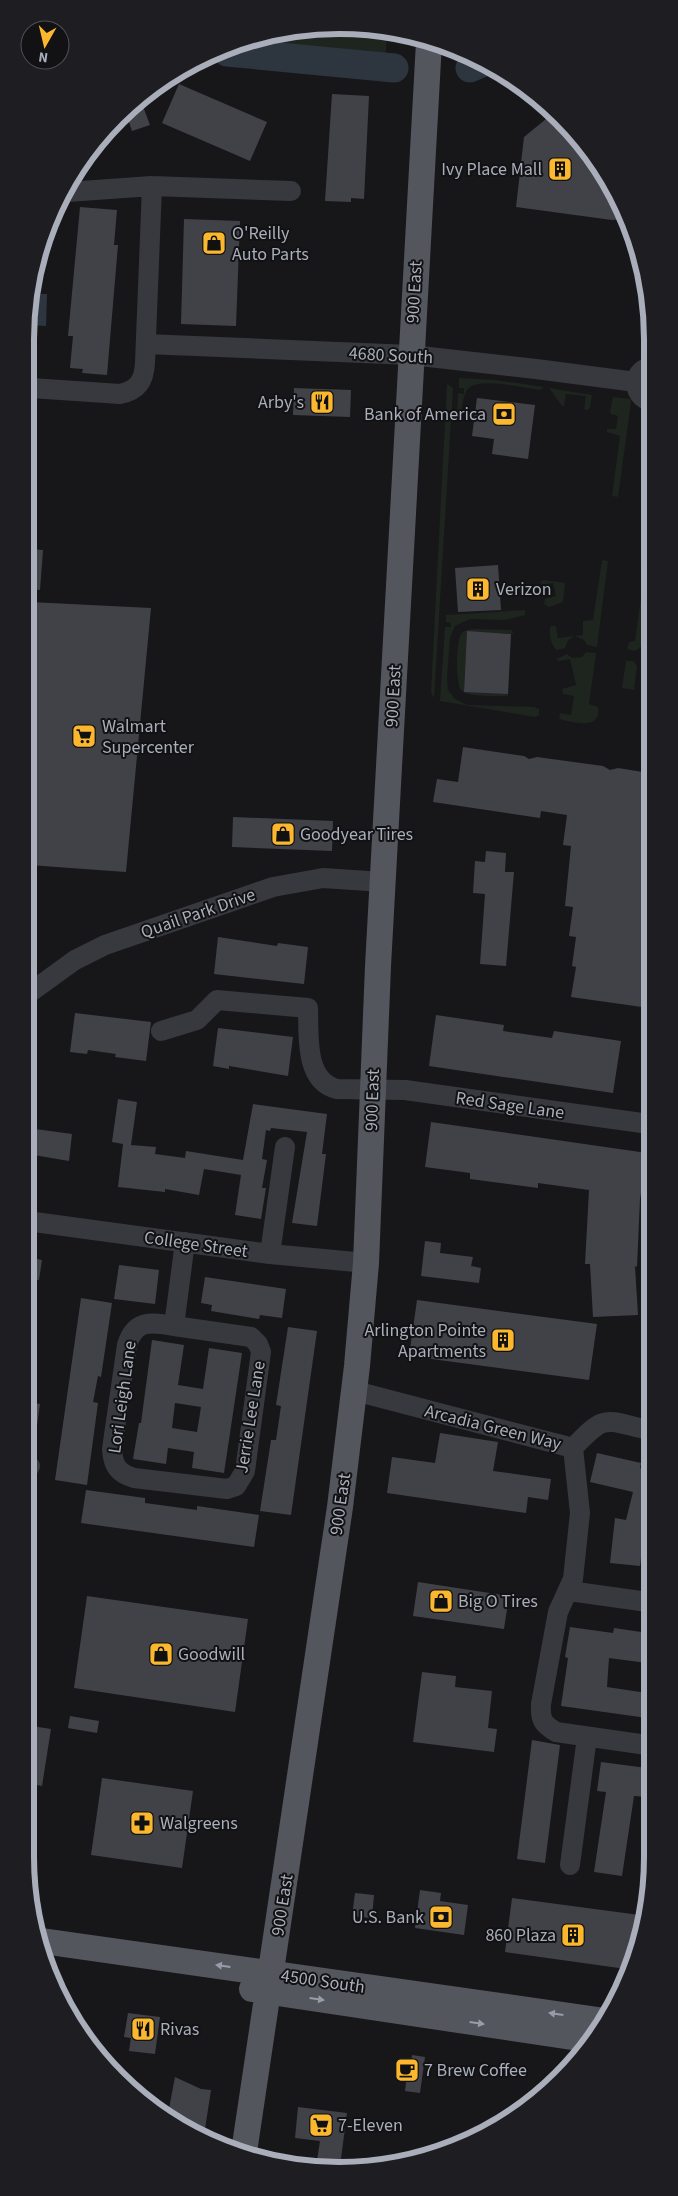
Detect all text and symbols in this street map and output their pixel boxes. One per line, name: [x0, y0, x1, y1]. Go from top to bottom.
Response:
north arrow: [20, 20, 70, 70]
text: N: [37, 46, 49, 67]
building icon: Ivy Place Mall: [547, 156, 573, 182]
place label: Ivy Place Mall: [441, 157, 542, 182]
place label: O'Reilly Auto Parts: [232, 221, 309, 267]
shop icon: O'Reilly Auto Parts: [201, 230, 227, 256]
street label: 900 East: [400, 260, 429, 324]
street label: 4680 South: [348, 341, 434, 370]
restaurant icon: Arby's: [309, 389, 335, 415]
place label: Arby's: [258, 390, 304, 415]
bank icon: Bank of America: [491, 401, 517, 427]
place label: Bank of America: [364, 402, 486, 427]
building icon: Verizon: [465, 576, 491, 602]
place label: Verizon: [496, 577, 552, 602]
street label: 900 East: [379, 664, 408, 728]
place label: Walmart Supercenter: [102, 714, 195, 760]
supermarket icon: Walmart Supercenter: [71, 723, 97, 749]
shop icon: Goodyear Tires: [270, 821, 296, 847]
place label: Goodyear Tires: [300, 822, 413, 847]
street label: Quail Park Drive: [138, 882, 259, 945]
street label: 900 East: [359, 1068, 386, 1132]
street label: Red Sage Lane: [454, 1086, 566, 1125]
street label: College Street: [142, 1225, 249, 1264]
place label: Arlington Pointe Apartments: [364, 1318, 486, 1364]
building icon: Arlington Pointe Apartments: [490, 1327, 516, 1353]
street label: Lori Leigh Lane: [102, 1339, 143, 1455]
street label: Jerrie Lee Lane: [229, 1359, 272, 1475]
street label: Arcadia Green Way: [422, 1398, 564, 1457]
street label: 900 East: [324, 1472, 357, 1537]
shop icon: Big O Tires: [428, 1588, 454, 1614]
place label: Big O Tires: [458, 1589, 538, 1614]
shop icon: Goodwill: [148, 1641, 174, 1667]
place label: Goodwill: [178, 1642, 245, 1667]
pharmacy icon: Walgreens: [129, 1810, 155, 1836]
place label: Walgreens: [160, 1811, 238, 1836]
street label: 900 East: [265, 1872, 300, 1938]
bank icon: U.S. Bank: [428, 1904, 454, 1930]
place label: U.S. Bank: [352, 1905, 424, 1930]
building icon: 860 Plaza: [560, 1922, 586, 1948]
place label: 860 Plaza: [485, 1923, 556, 1948]
one-way arrow: [215, 1962, 231, 1970]
street label: 4500 South: [279, 1963, 366, 2000]
one-way arrow: [309, 1995, 325, 2003]
one-way arrow: [548, 2010, 564, 2018]
restaurant icon: Rivas: [130, 2016, 156, 2042]
place label: Rivas: [160, 2017, 199, 2042]
one-way arrow: [470, 2019, 486, 2027]
cafe icon: 7 Brew Coffee: [394, 2057, 420, 2083]
place label: 7 Brew Coffee: [424, 2058, 527, 2083]
supermarket icon: 7-Eleven: [308, 2112, 334, 2138]
place label: 7-Eleven: [338, 2113, 403, 2138]

